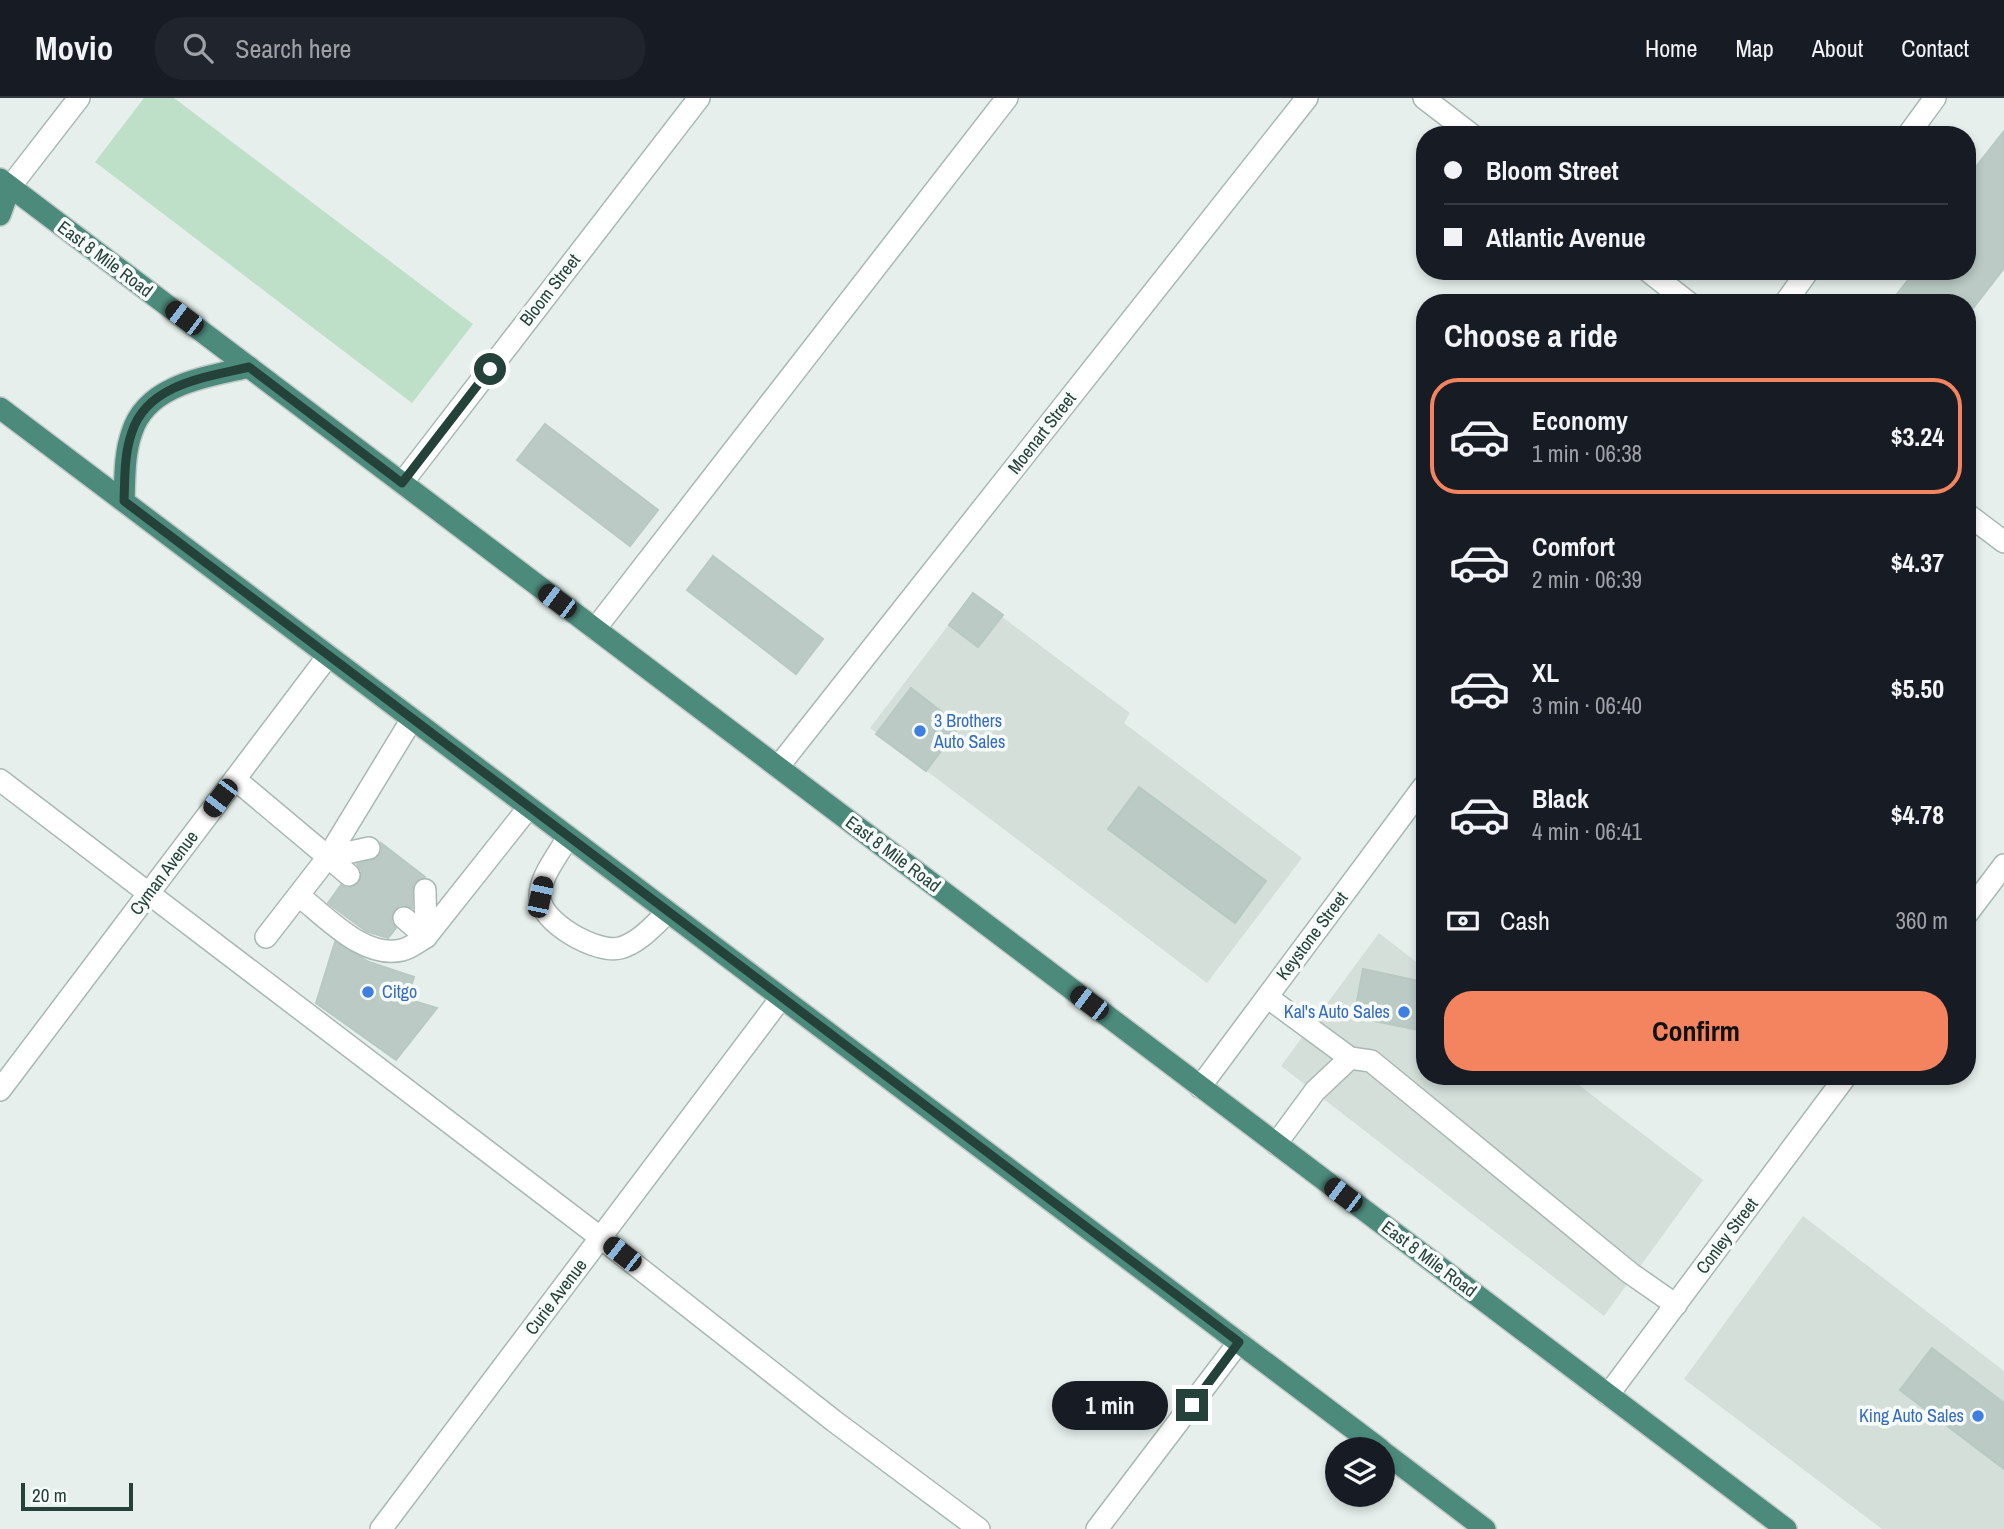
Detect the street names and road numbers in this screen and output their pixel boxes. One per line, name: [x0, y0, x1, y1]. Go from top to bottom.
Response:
street label: East 8 Mile Road: [53, 215, 158, 303]
street label: Bloom Street: [513, 248, 586, 331]
street label: Moenart Street: [1002, 387, 1082, 479]
street label: East 8 Mile Road: [841, 810, 946, 898]
street label: Cyman Avenue: [124, 825, 204, 920]
street label: Keystone Street: [1270, 886, 1353, 985]
street label: Conley Street: [1690, 1192, 1763, 1279]
street label: East 8 Mile Road: [1377, 1215, 1482, 1303]
street label: Curie Avenue: [519, 1254, 592, 1340]

